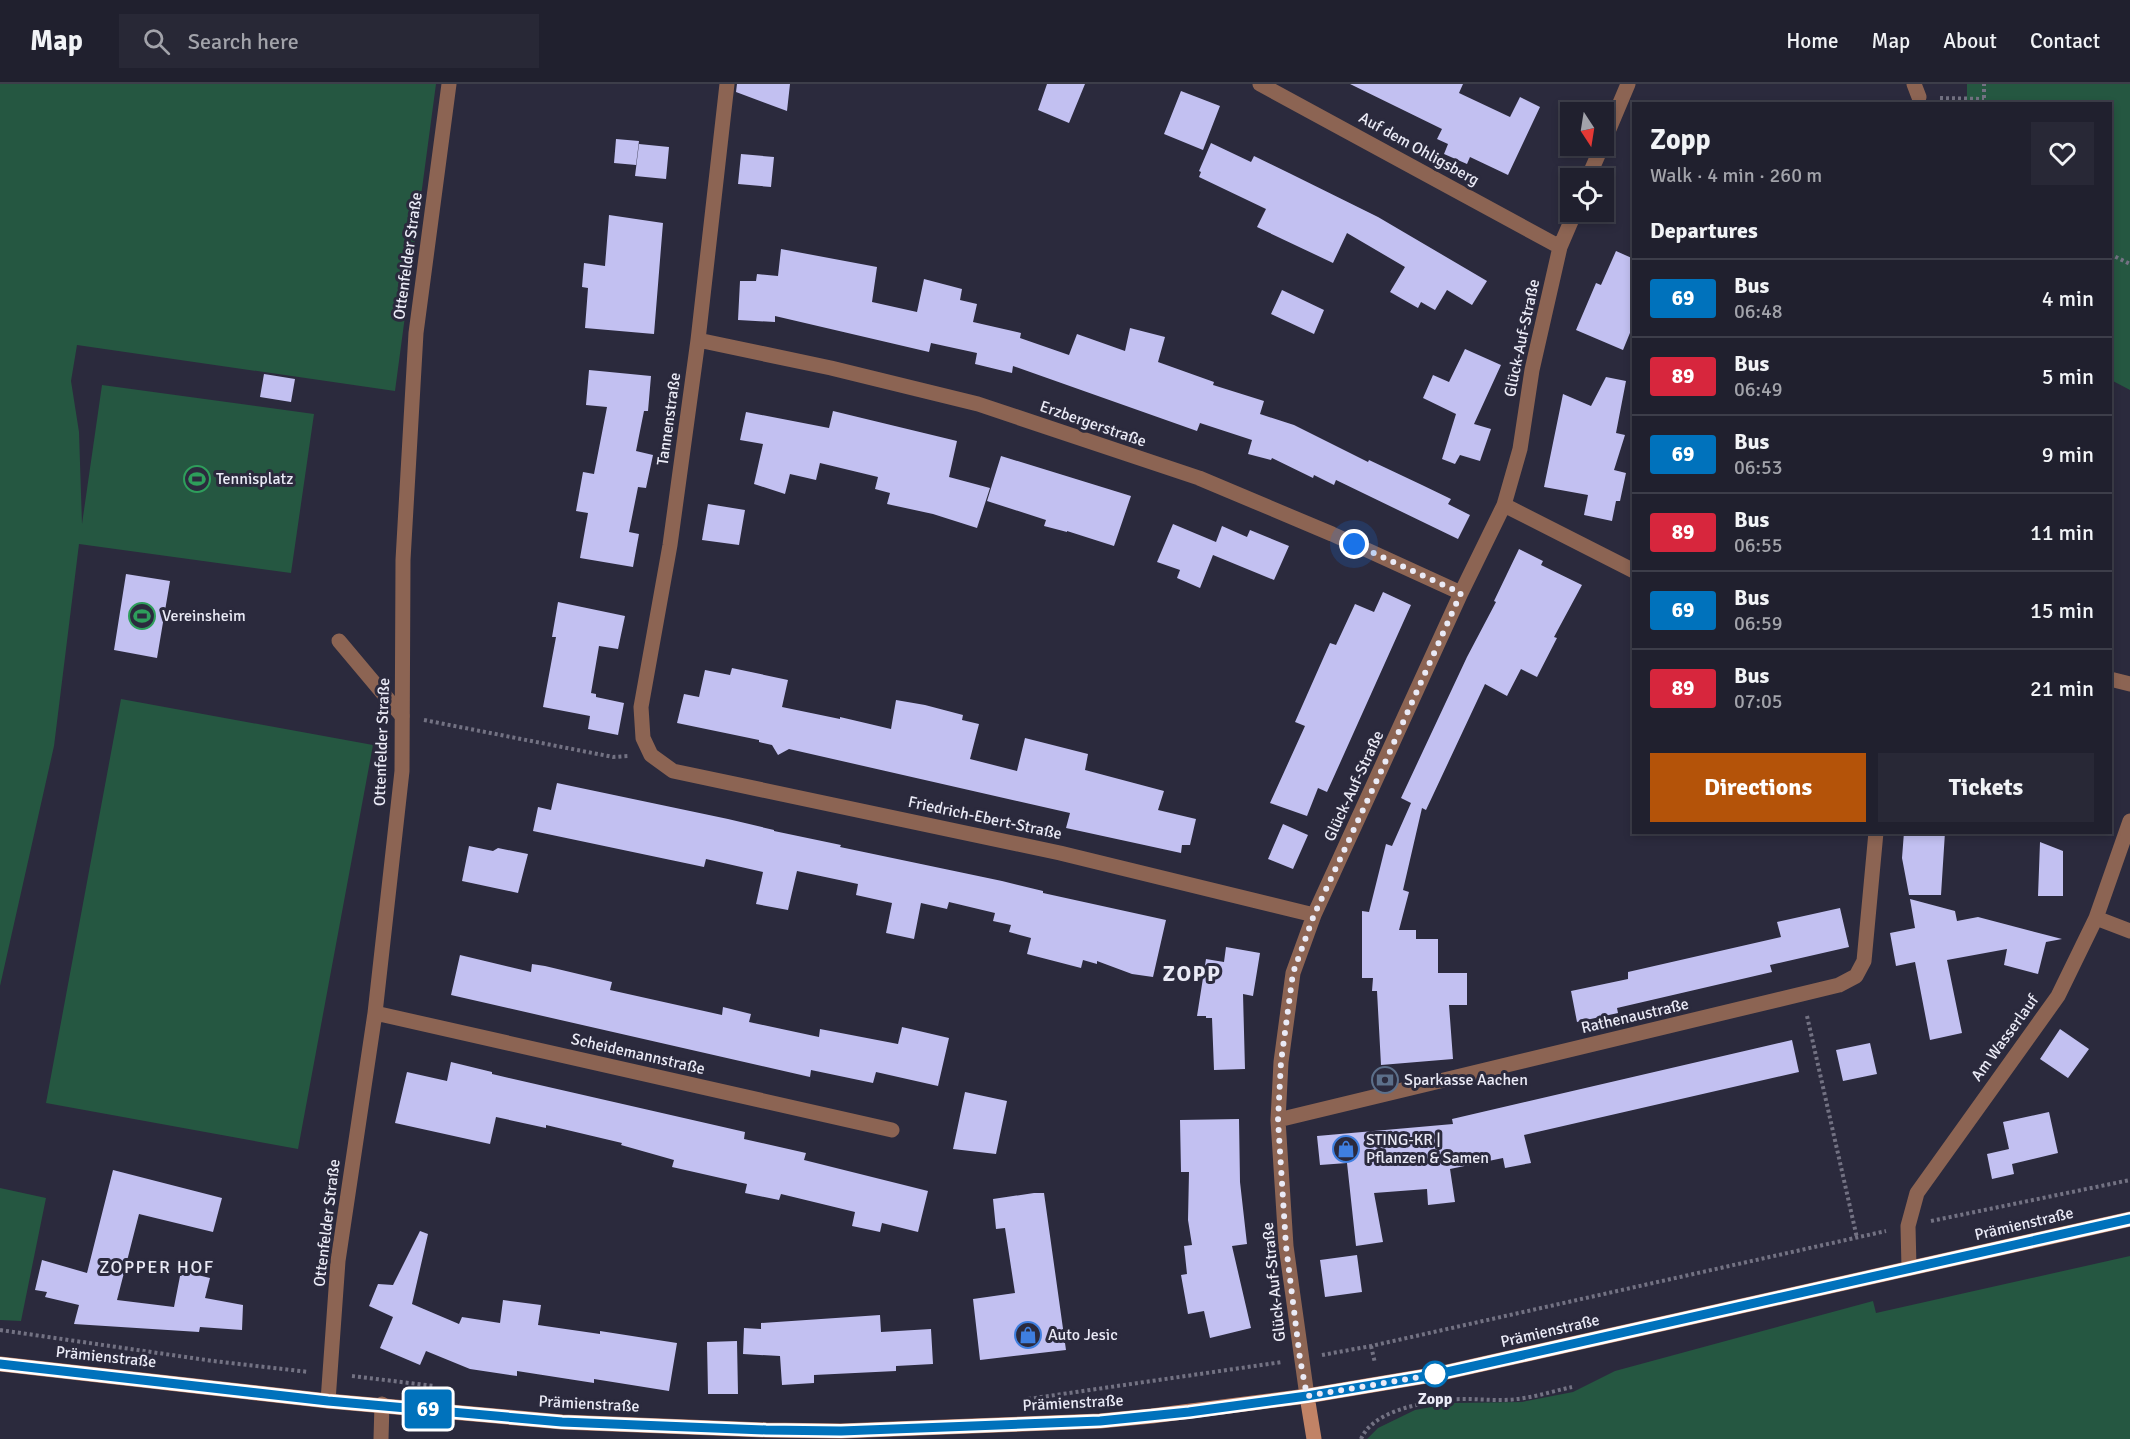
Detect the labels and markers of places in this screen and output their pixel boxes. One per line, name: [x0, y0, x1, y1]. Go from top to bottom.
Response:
sports icon: Tennisplatz: [182, 464, 212, 494]
place label: Tennisplatz: [216, 469, 293, 489]
sports icon: Vereinsheim: [127, 601, 157, 631]
place label: Vereinsheim: [162, 606, 246, 626]
bank icon: Sparkasse Aachen: [1370, 1065, 1400, 1095]
place label: Sparkasse Aachen: [1404, 1070, 1528, 1090]
place label: STING-KR | Pflanzen & Samen: [1366, 1130, 1489, 1168]
shop icon: STING-KR | Pflanzen & Samen: [1331, 1134, 1361, 1164]
shop icon: Auto Jesic: [1013, 1320, 1043, 1350]
place label: Auto Jesic: [1048, 1325, 1118, 1345]
marker: Zopp: [1422, 1361, 1448, 1387]
place label: Zopp: [1418, 1389, 1453, 1409]

